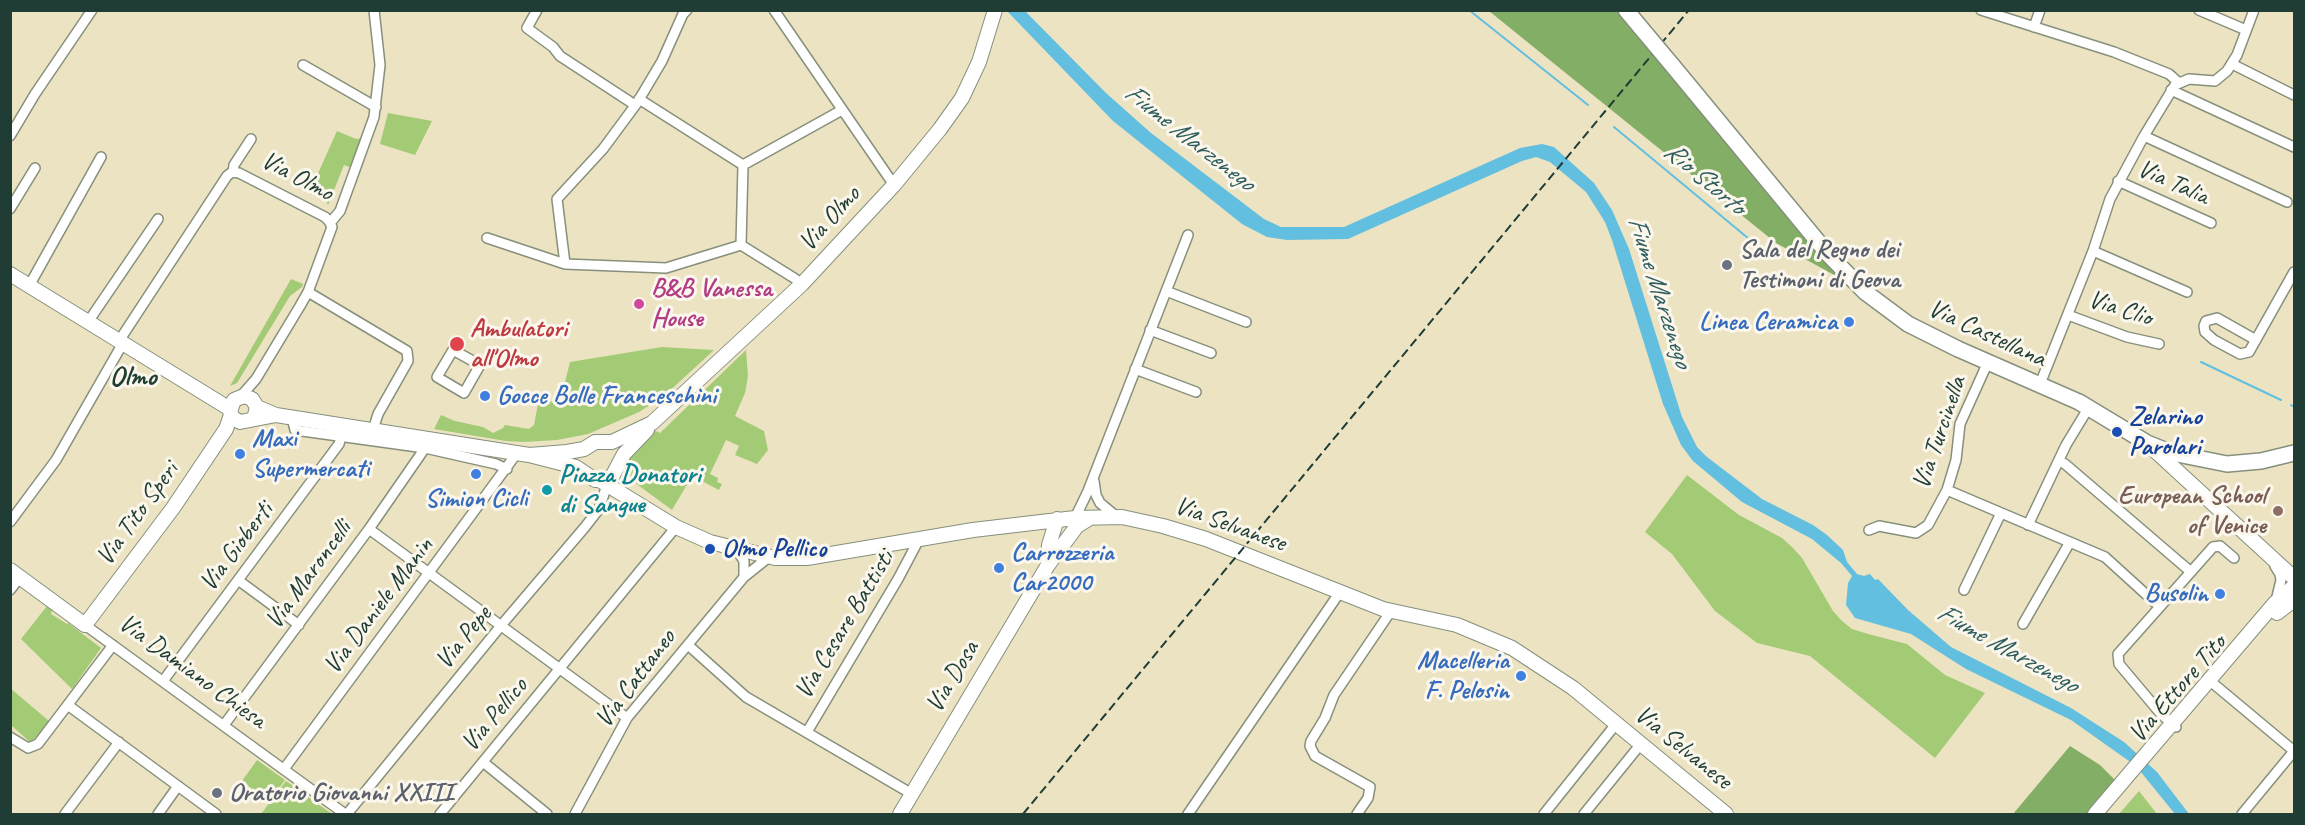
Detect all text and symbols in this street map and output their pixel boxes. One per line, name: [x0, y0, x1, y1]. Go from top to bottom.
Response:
water label: Fiume Marzenego: [1117, 77, 1261, 199]
water label: Rio Storto: [1657, 136, 1751, 222]
street label: Via Olmo: [256, 145, 338, 209]
street label: Via Talia: [2132, 153, 2214, 213]
street label: Via Olmo: [793, 180, 867, 258]
water label: Fiume Marzenego: [1619, 213, 1699, 371]
place label: Sala del Regno dei Testimoni di Geova: [1739, 234, 1900, 296]
marker: Sala del Regno dei Testimoni di Geova: [1720, 258, 1734, 272]
place label: B&B Vanessa House: [651, 273, 772, 334]
street label: Via Clio: [2084, 284, 2156, 334]
street label: Via Castellana: [1923, 293, 2051, 375]
marker: B&B Vanessa House: [632, 297, 646, 311]
place label: Linea Ceramica: [1699, 306, 1837, 338]
place label: Ambulatori all'Olmo: [470, 313, 567, 374]
marker: Linea Ceramica: [1842, 315, 1856, 329]
marker: Ambulatori all'Olmo: [448, 335, 466, 353]
district label: Olmo: [110, 361, 156, 395]
street label: Via Turcinella: [1906, 373, 1974, 493]
place label: Gocce Bolle Franceschini: [497, 380, 716, 412]
marker: Gocce Bolle Franceschini: [478, 389, 492, 403]
place label: Zelarino Parolari: [2129, 401, 2202, 462]
place label: Maxi Supermercati: [252, 423, 369, 484]
marker: Zelarino Parolari: [2110, 425, 2124, 439]
marker: Maxi Supermercati: [233, 447, 247, 461]
street label: Via Tito Speri: [90, 456, 186, 572]
place label: Piazza Donatori di Sangue: [559, 459, 701, 520]
marker: Simion Cicli: [469, 467, 483, 481]
place label: European School of Venice: [2118, 480, 2266, 542]
place label: Simion Cicli: [425, 483, 527, 515]
marker: Piazza Donatori di Sangue: [540, 483, 554, 497]
street label: Via Selvanese: [1170, 490, 1290, 560]
street label: Via Gioberti: [193, 496, 281, 598]
marker: European School of Venice: [2271, 504, 2285, 518]
street label: Via Maroncelli: [259, 515, 359, 635]
street label: Via Daniele Manin: [317, 531, 441, 681]
place label: Olmo Pellico: [722, 533, 826, 565]
place label: Carrozzeria Car2000: [1011, 537, 1113, 598]
marker: Olmo Pellico: [703, 542, 717, 556]
street label: Via Cesare Battisti: [788, 545, 902, 705]
marker: Carrozzeria Car2000: [992, 561, 1006, 575]
place label: Busolin: [2145, 578, 2208, 610]
marker: Busolin: [2213, 587, 2227, 601]
water label: Fiume Marzenego: [1931, 597, 2083, 701]
street label: Via Pepe: [429, 600, 499, 676]
street label: Via Damiano Chiesa: [112, 608, 272, 736]
street label: Via Cattaneo: [589, 624, 683, 734]
street label: Via Ettore Tito: [2123, 629, 2233, 749]
street label: Via Dosa: [920, 636, 986, 718]
place label: Macelleria F. Pelosin: [1417, 645, 1509, 706]
marker: Macelleria F. Pelosin: [1514, 669, 1528, 683]
street label: Via Pellico: [455, 672, 535, 758]
street label: Via Selvanese: [1628, 699, 1738, 797]
place label: Oratorio Giovanni XXIII: [229, 777, 453, 809]
marker: Oratorio Giovanni XXIII: [210, 786, 224, 800]

